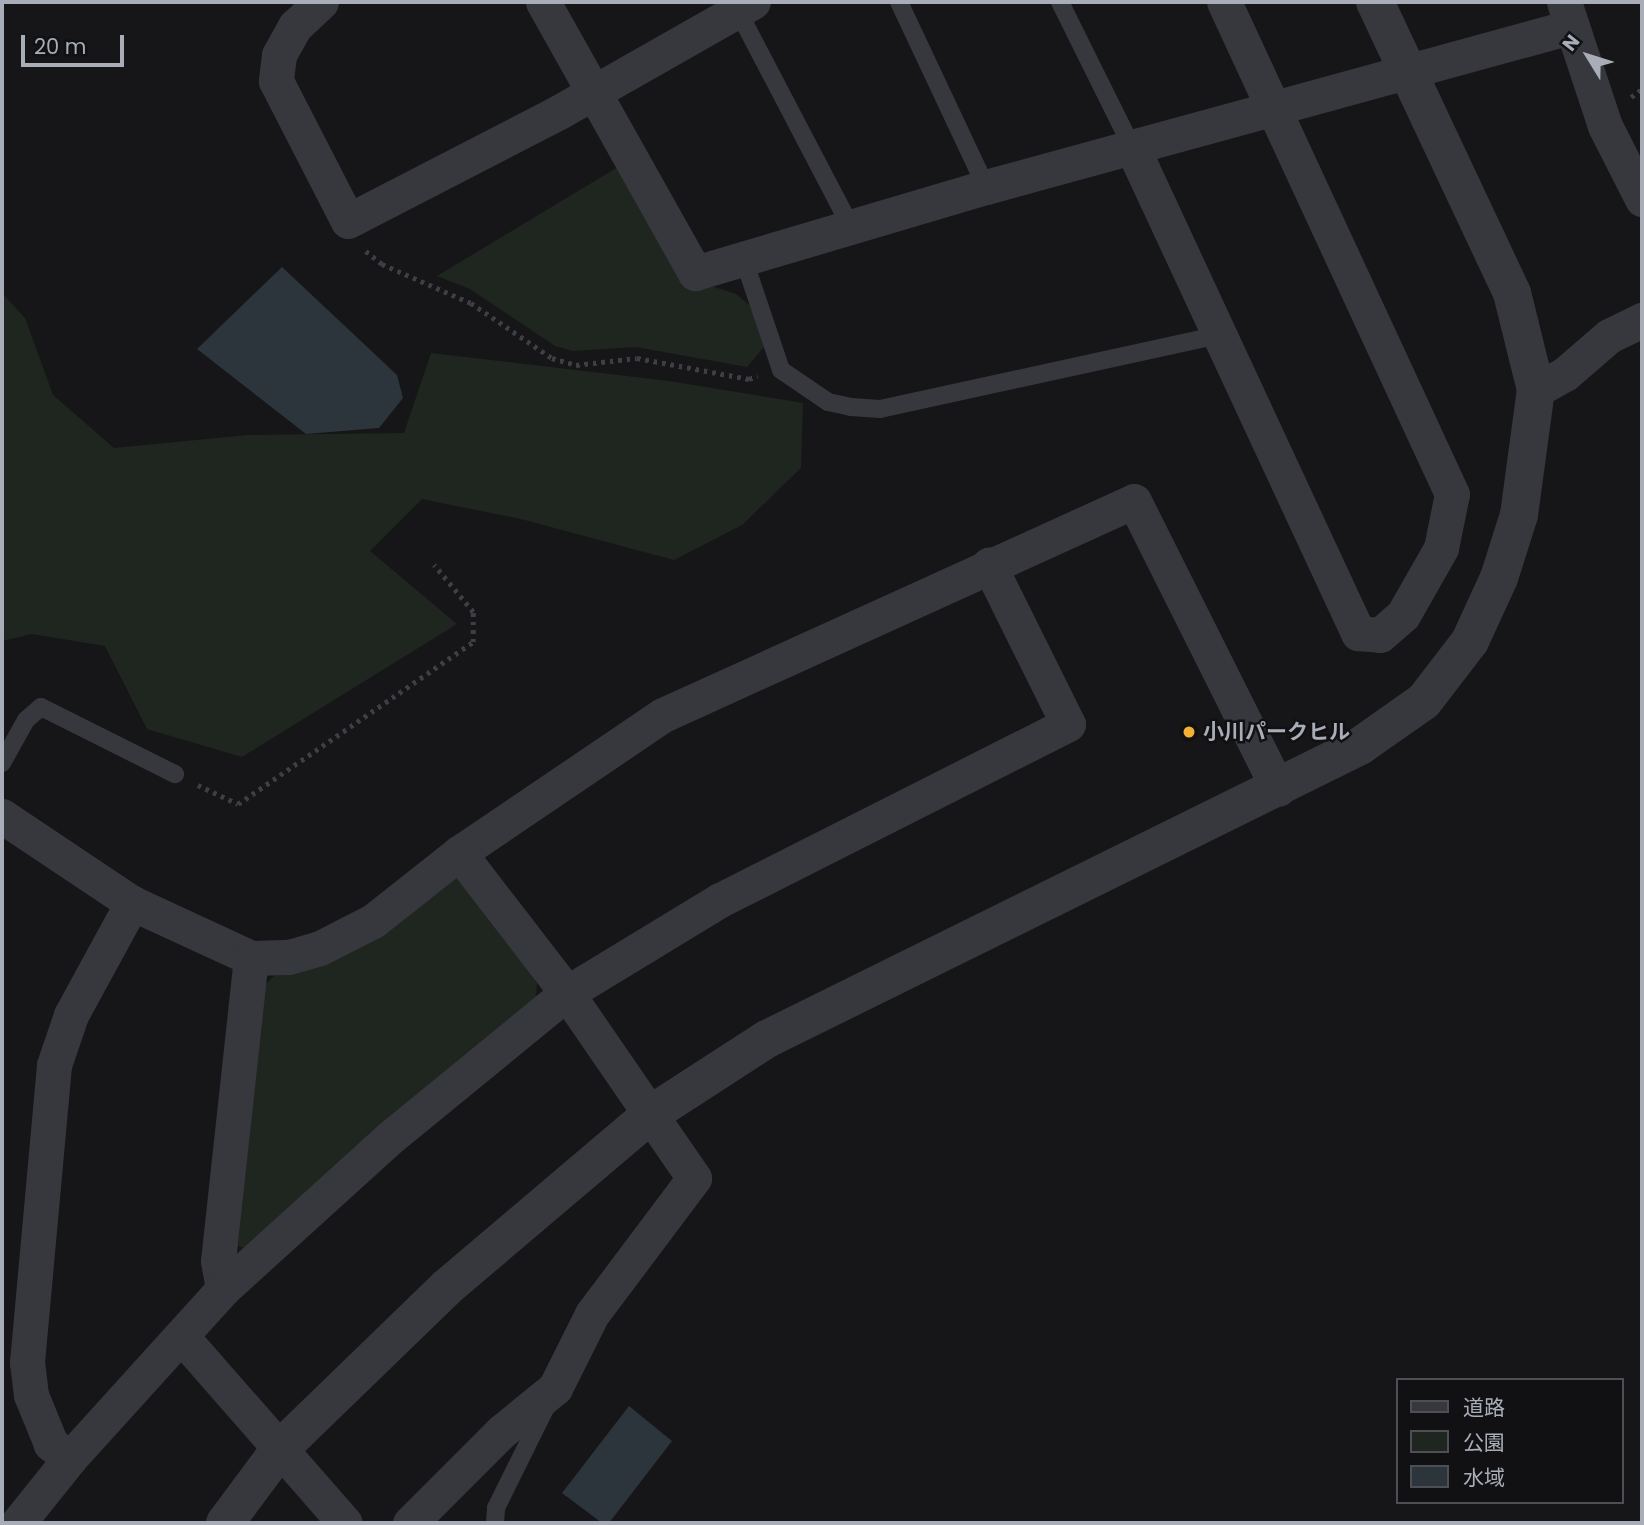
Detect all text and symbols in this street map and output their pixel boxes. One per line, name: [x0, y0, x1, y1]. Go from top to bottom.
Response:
scale bar: [24, 21, 128, 65]
north arrow: [1553, 21, 1623, 91]
text: N: [1556, 29, 1586, 57]
text: 20 m: [34, 32, 87, 61]
place label: 小川パークヒル: [1203, 719, 1350, 745]
marker: 小川パークヒル: [1181, 724, 1197, 740]
legend: [1396, 1378, 1623, 1504]
text: 道路: [1463, 1393, 1505, 1422]
text: 公園: [1463, 1428, 1505, 1457]
text: 水域: [1463, 1463, 1505, 1492]

